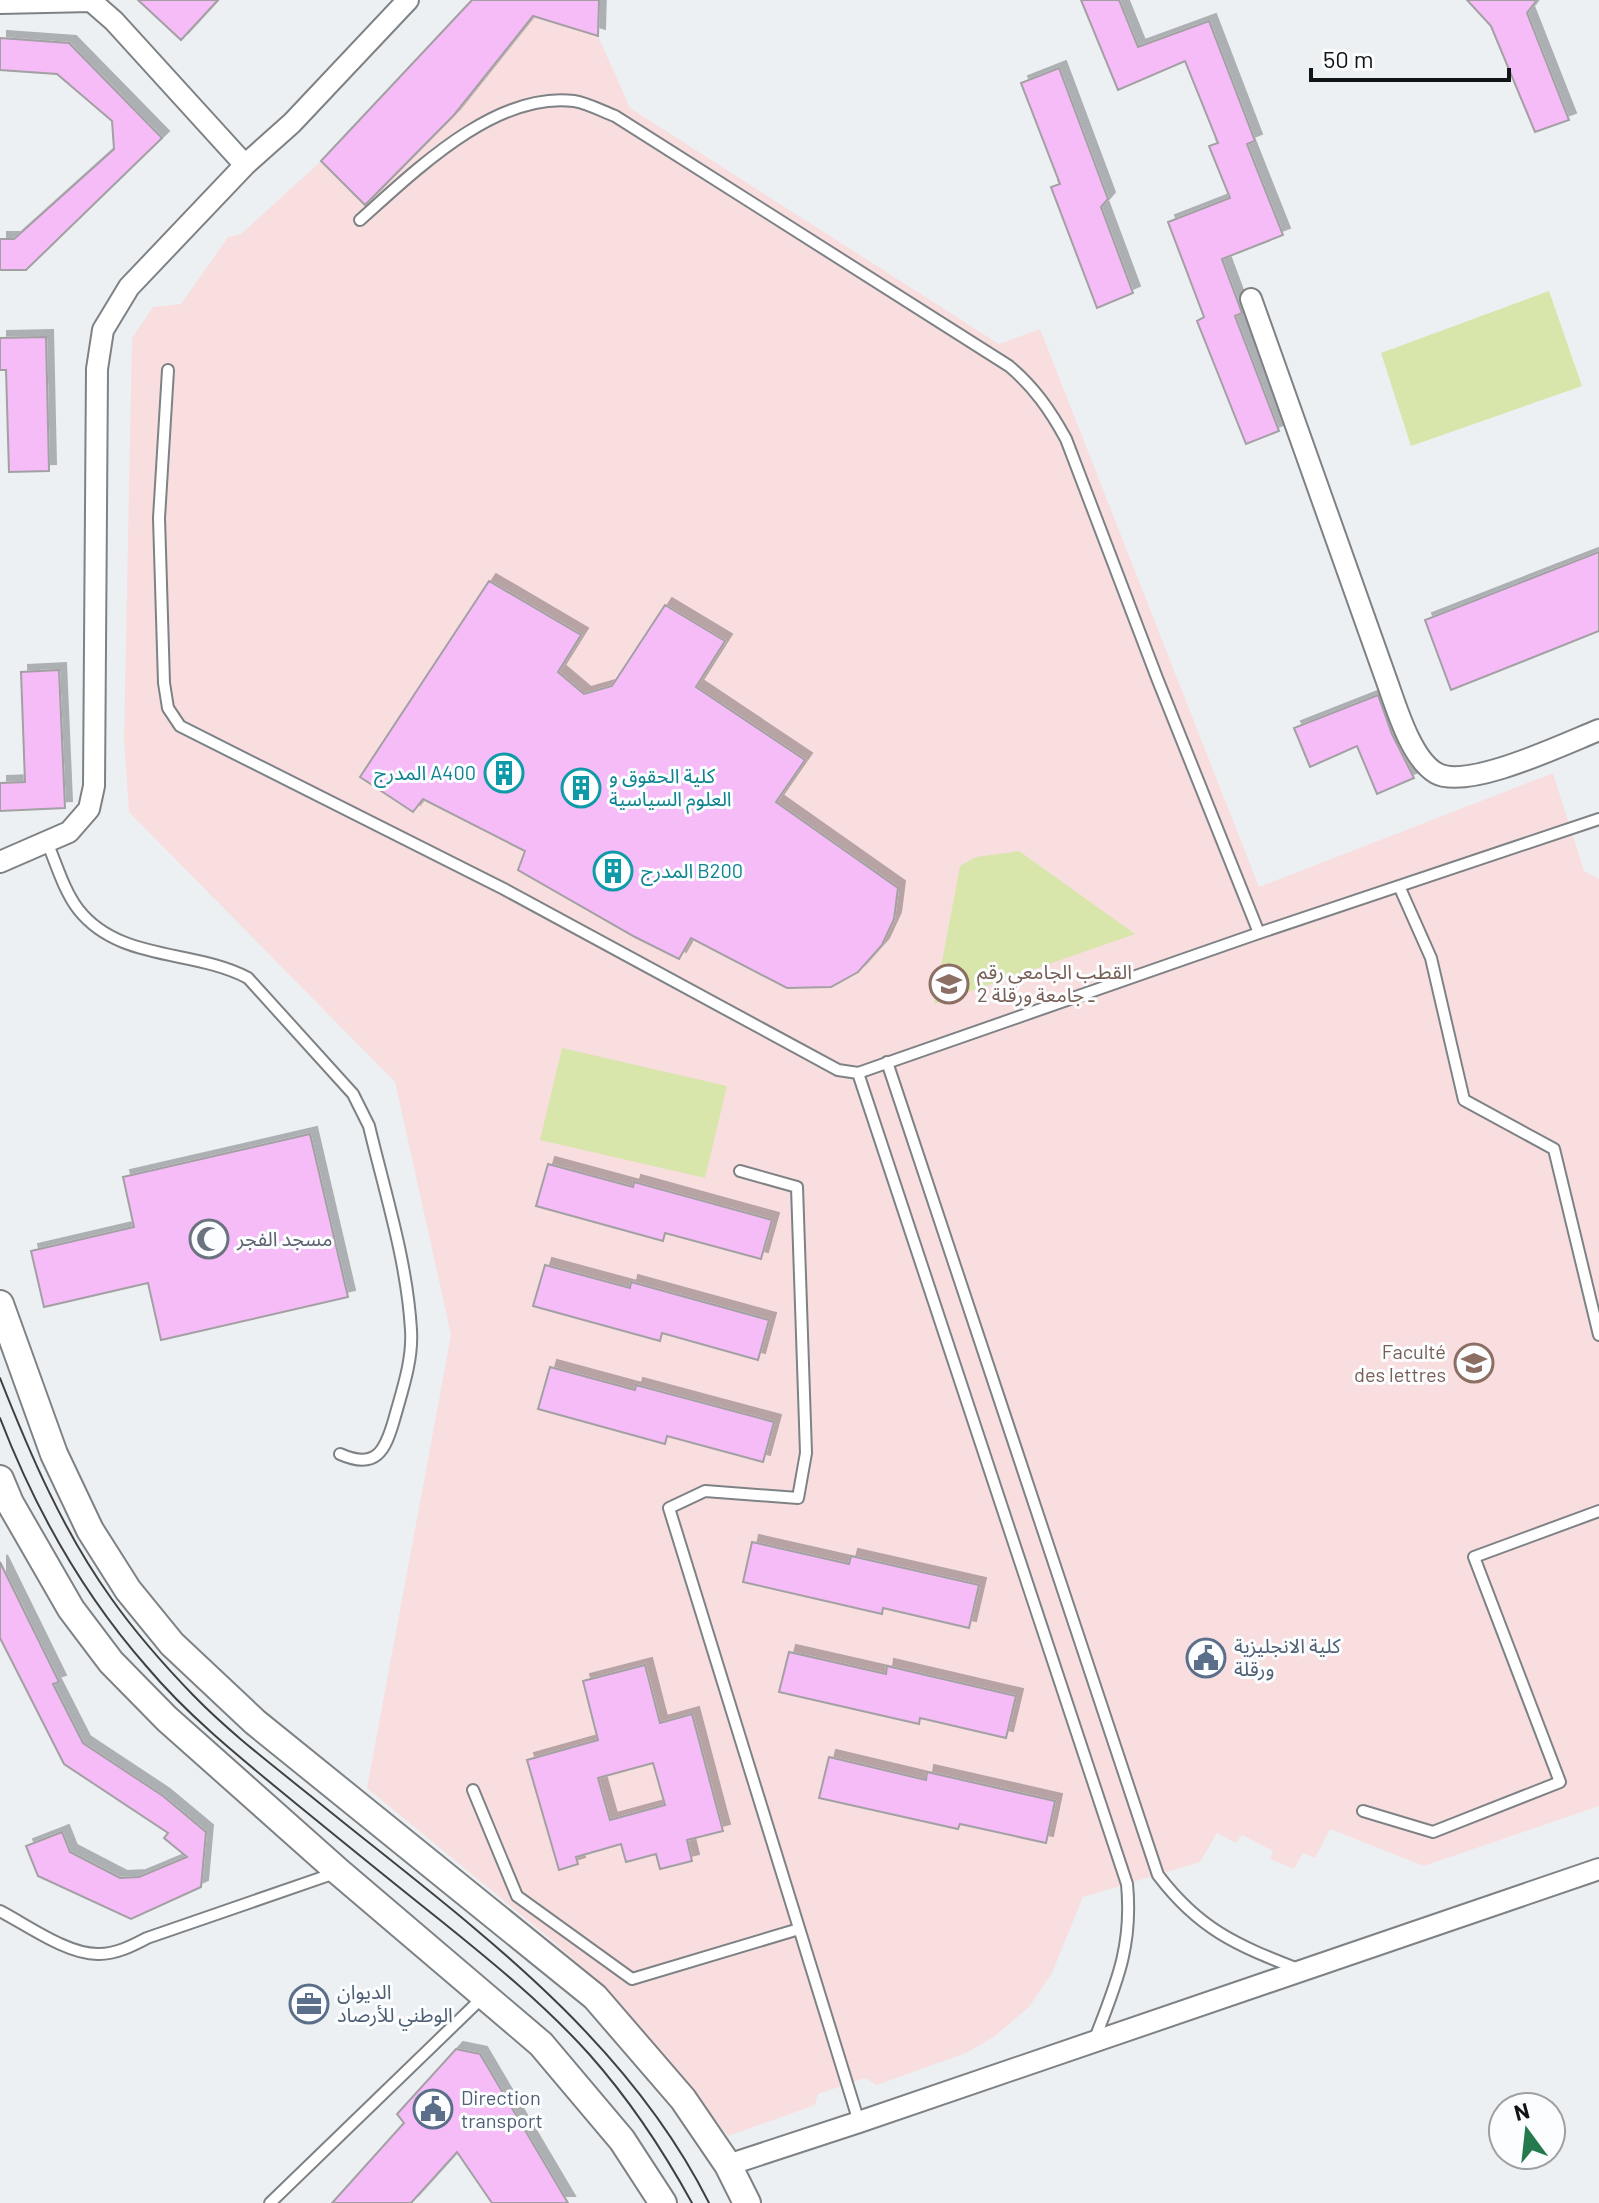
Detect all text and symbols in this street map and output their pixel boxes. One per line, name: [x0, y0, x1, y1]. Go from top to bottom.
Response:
scale bar: [1311, 32, 1509, 82]
text: 50 m: [1323, 44, 1374, 73]
building icon: المدرج A400: [483, 752, 525, 794]
place label: المدرج A400: [374, 760, 476, 788]
place label: كلية الحقوق و العلوم السياسية: [609, 763, 732, 814]
building icon: كلية الحقوق و العلوم السياسية: [560, 767, 602, 809]
building icon: المدرج B200: [592, 850, 634, 892]
place label: المدرج B200: [641, 858, 743, 886]
place label: القطب الجامعي رقم 2 ـ جامعة ورقلة: [977, 959, 1132, 1007]
school or university icon: القطب الجامعي رقم 2 ـ جامعة ورقلة: [928, 963, 970, 1005]
mosque icon: مسجد الفجر: [188, 1218, 230, 1260]
place label: مسجد الفجر: [236, 1226, 332, 1251]
place label: Faculté des lettres: [1354, 1339, 1446, 1386]
school or university icon: Faculté des lettres: [1453, 1342, 1495, 1384]
place label: كلية الانجليزية ورقلة: [1234, 1633, 1341, 1681]
public building icon: كلية الانجليزية ورقلة: [1185, 1637, 1227, 1679]
place label: الديوان الوطني للأرصاد: [337, 1979, 453, 2031]
office icon: الديوان الوطني للأرصاد: [288, 1983, 330, 2025]
place label: Direction transport: [461, 2085, 543, 2132]
public building icon: Direction transport: [412, 2088, 454, 2130]
north arrow: [1487, 2091, 1567, 2171]
text: N: [1511, 2096, 1532, 2125]

